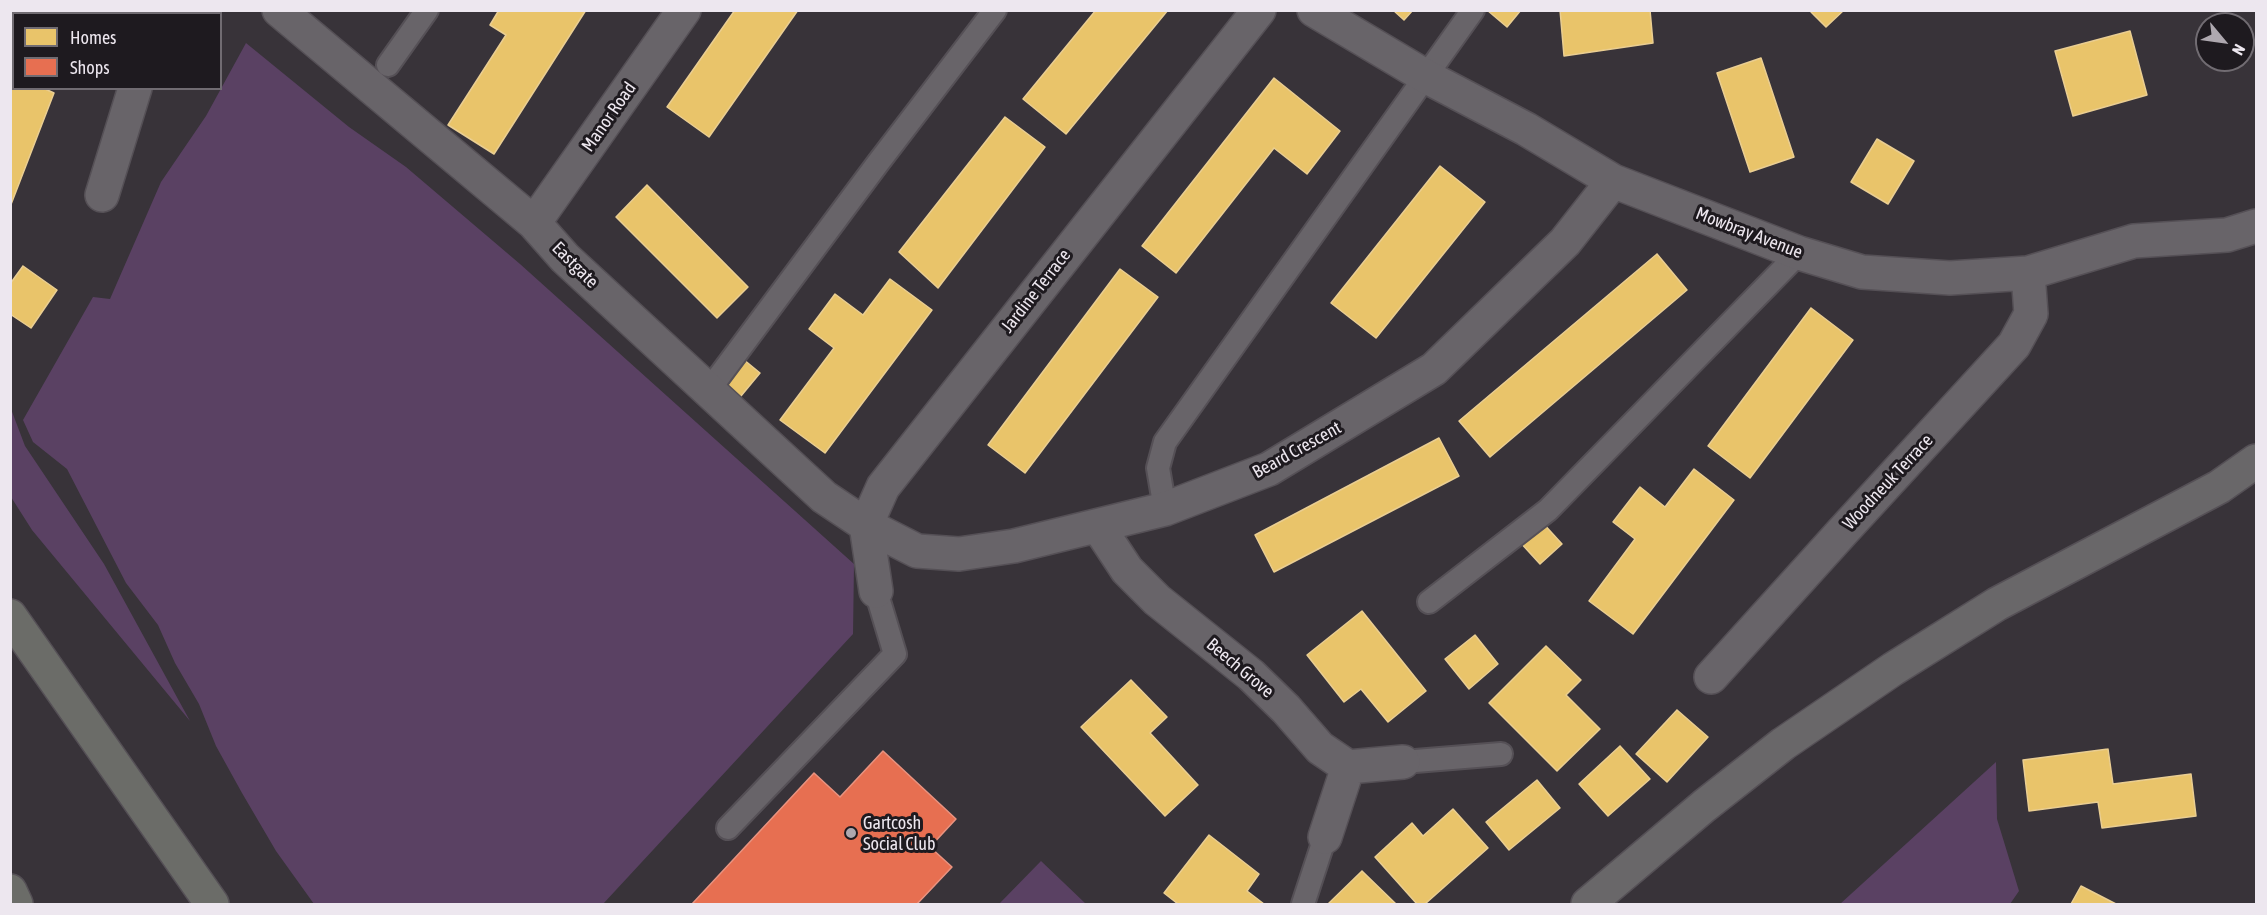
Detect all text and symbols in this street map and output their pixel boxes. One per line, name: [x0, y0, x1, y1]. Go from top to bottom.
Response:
legend: [12, 12, 222, 90]
north arrow: [2195, 12, 2255, 72]
text: Homes: [70, 27, 116, 48]
text: N: [2229, 41, 2249, 58]
text: Shops: [70, 57, 110, 78]
street label: Manor Road: [577, 78, 641, 156]
street label: Mowbray Avenue: [1693, 203, 1805, 263]
street label: Eastgate: [547, 237, 603, 293]
street label: Jardine Terrace: [997, 245, 1075, 337]
street label: Beard Crescent: [1249, 417, 1345, 483]
street label: Woodneuk Terrace: [1838, 430, 1938, 534]
street label: Beech Grove: [1202, 634, 1278, 702]
place label: Gartcosh Social Club: [863, 812, 936, 854]
marker: Gartcosh Social Club: [844, 826, 858, 840]

